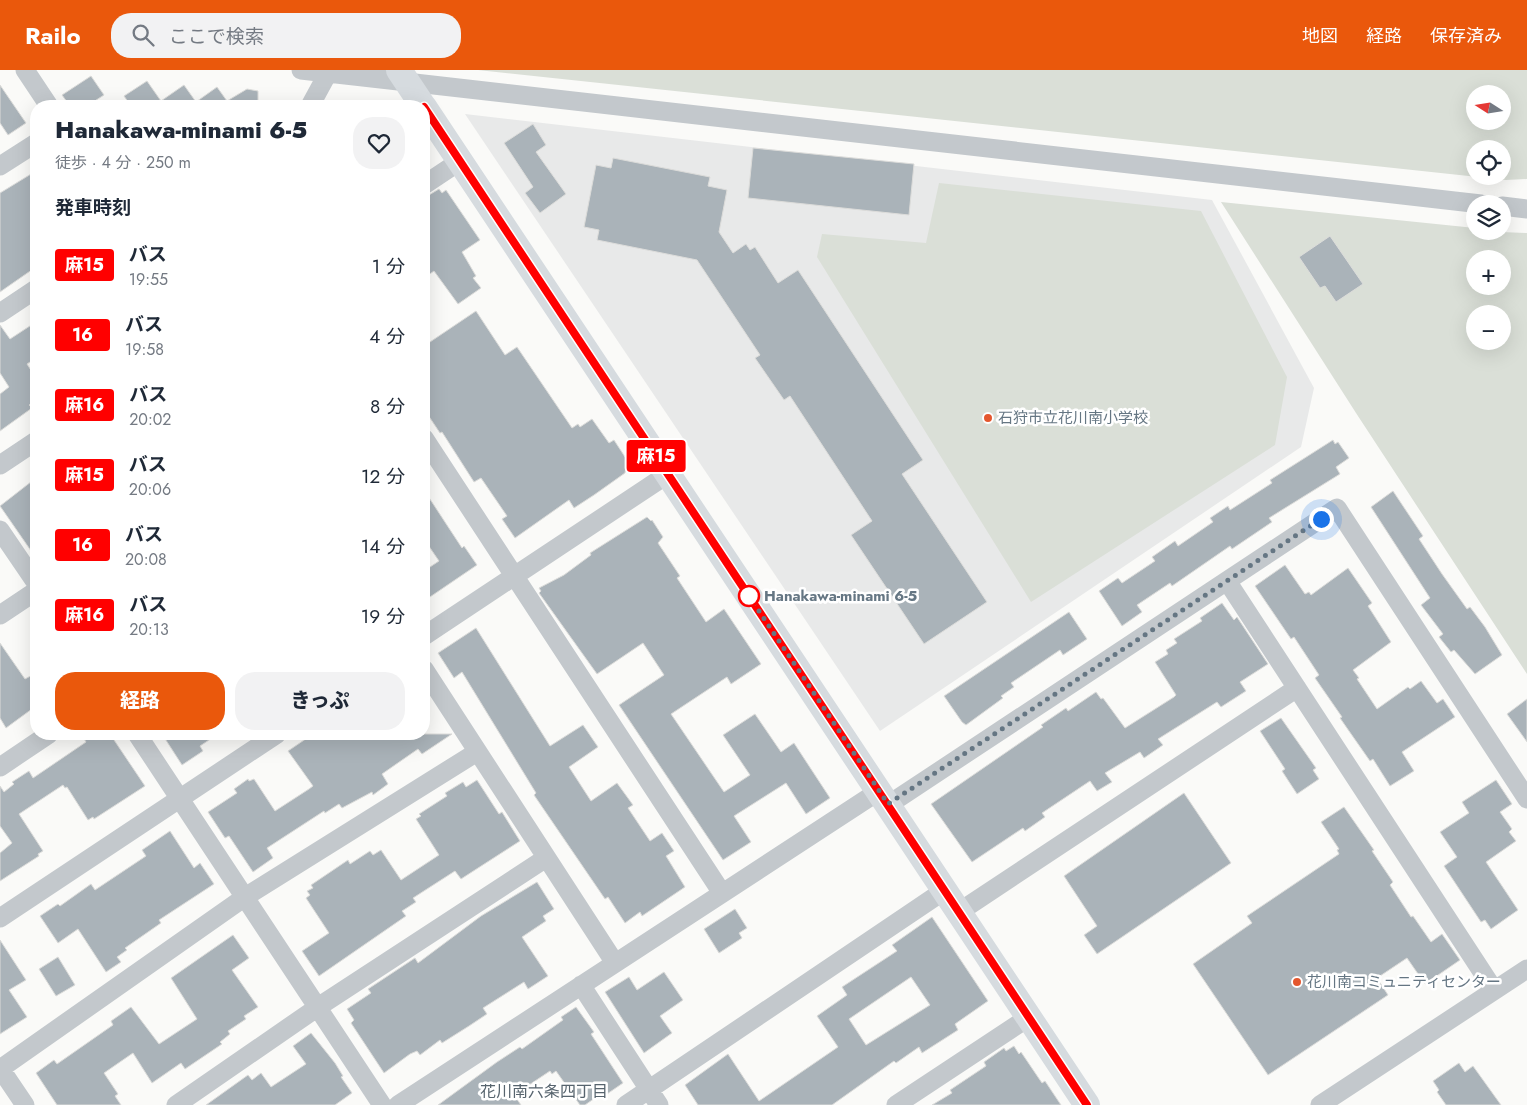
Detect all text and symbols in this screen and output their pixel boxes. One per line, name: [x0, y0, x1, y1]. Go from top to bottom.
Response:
search box: [111, 13, 461, 58]
text: Railo: [25, 18, 81, 53]
icon: search: [129, 21, 157, 49]
text: ここで検索: [169, 23, 264, 50]
text: 地図: [1302, 23, 1338, 49]
text: 経路: [1366, 23, 1402, 49]
text: 保存済み: [1430, 23, 1502, 49]
north arrow: [1466, 85, 1511, 130]
map controls: [1466, 85, 1511, 350]
text: Hanakawa-minami 6-5: [55, 112, 307, 147]
button: heart: [353, 117, 405, 169]
button: locate: [1466, 140, 1511, 185]
text: 徒歩 · 4 分 · 250 m: [55, 151, 191, 174]
text: 発車時刻: [55, 194, 131, 221]
button: layers: [1466, 195, 1511, 240]
text: バス: [129, 241, 167, 268]
button: +: [1466, 250, 1511, 295]
text: 麻15: [65, 252, 104, 278]
text: 1 分: [372, 253, 405, 280]
text: 19:55: [129, 268, 168, 291]
button: −: [1466, 305, 1511, 350]
text: バス: [125, 311, 163, 338]
text: 16: [72, 322, 93, 348]
text: 4 分: [369, 323, 405, 350]
text: 19:58: [125, 338, 164, 361]
text: バス: [129, 381, 167, 408]
text: 麻16: [65, 392, 104, 418]
text: 8 分: [370, 393, 405, 420]
place label: 石狩市立花川南小学校: [998, 407, 1148, 429]
text: 20:02: [129, 408, 171, 431]
marker: 石狩市立花川南小学校: [982, 412, 994, 424]
line badge: 麻15: [627, 440, 685, 472]
text: 麻15: [637, 443, 675, 469]
text: バス: [129, 451, 167, 478]
text: 麻15: [65, 462, 104, 488]
text: 12 分: [361, 463, 405, 490]
text: 20:06: [129, 478, 171, 501]
your location: [1309, 507, 1334, 532]
text: バス: [125, 521, 163, 548]
text: 16: [72, 532, 93, 558]
text: 14 分: [361, 533, 405, 560]
text: 20:08: [125, 548, 167, 571]
marker: Hanakawa-minami 6-5: [738, 585, 760, 607]
place label: Hanakawa-minami 6-5: [764, 585, 918, 607]
text: バス: [129, 591, 167, 618]
text: 麻16: [65, 602, 104, 628]
text: 19 分: [361, 603, 405, 630]
text: 20:13: [129, 618, 169, 641]
button: 経路: [55, 672, 225, 730]
button: きっぷ: [235, 672, 405, 730]
place label: 花川南コミュニティセンター: [1307, 971, 1501, 993]
marker: 花川南コミュニティセンター: [1291, 976, 1303, 988]
district label: 花川南六条四丁目: [480, 1080, 608, 1103]

